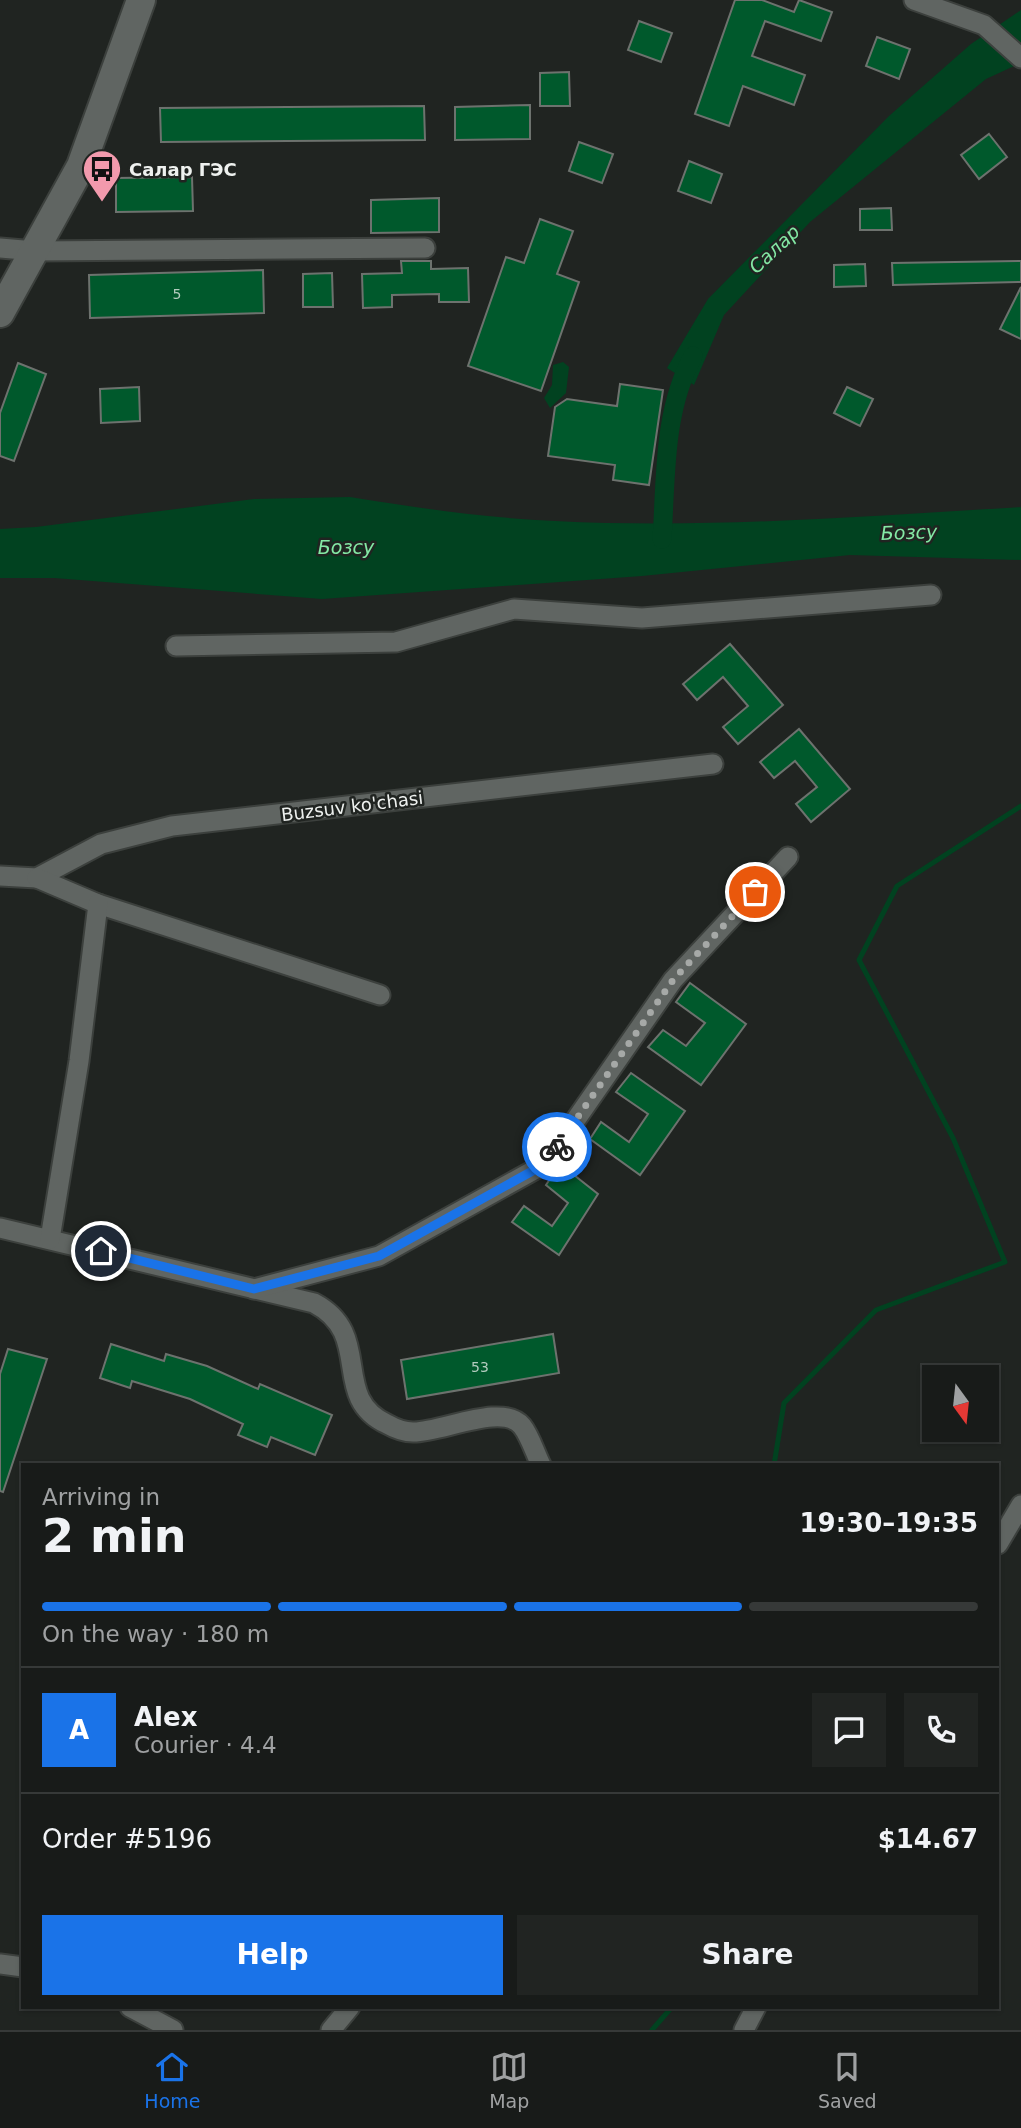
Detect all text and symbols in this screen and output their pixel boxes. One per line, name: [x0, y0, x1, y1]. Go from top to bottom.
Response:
bus stop icon: Салар ГЭС: [81, 148, 123, 203]
place label: Салар ГЭС: [129, 159, 237, 180]
water label: Салар: [744, 220, 804, 278]
house number: 5: [173, 286, 181, 302]
water label: Бозсу: [880, 520, 938, 544]
water label: Бозсу: [318, 536, 375, 558]
street label: Buzsuv ko'chasi: [280, 787, 424, 825]
pin: [725, 862, 785, 922]
icon: bag: [736, 873, 774, 911]
courier: [522, 1112, 592, 1182]
icon: bike: [538, 1128, 576, 1166]
pin: [71, 1221, 131, 1281]
icon: home: [82, 1232, 120, 1270]
house number: 53: [471, 1359, 489, 1375]
north arrow: [922, 1365, 999, 1442]
map controls: [922, 1365, 999, 1442]
text: Arriving in: [42, 1484, 160, 1510]
text: 19:30–19:35: [799, 1508, 978, 1538]
text: 2 min: [42, 1509, 186, 1563]
text: On the way · 180 m: [42, 1621, 269, 1647]
button: chat: [812, 1693, 886, 1767]
button: phone: [904, 1693, 978, 1767]
text: Alex: [134, 1702, 197, 1732]
text: A: [69, 1715, 89, 1745]
text: Courier · 4.4: [134, 1732, 277, 1758]
text: Order #5196: [42, 1824, 212, 1854]
text: $14.67: [878, 1824, 978, 1854]
button: Help: [42, 1915, 503, 1995]
button: Share: [517, 1915, 978, 1995]
tab: Home: [144, 2048, 200, 2112]
tab: Map: [489, 2048, 529, 2112]
tab: Saved: [818, 2048, 877, 2112]

